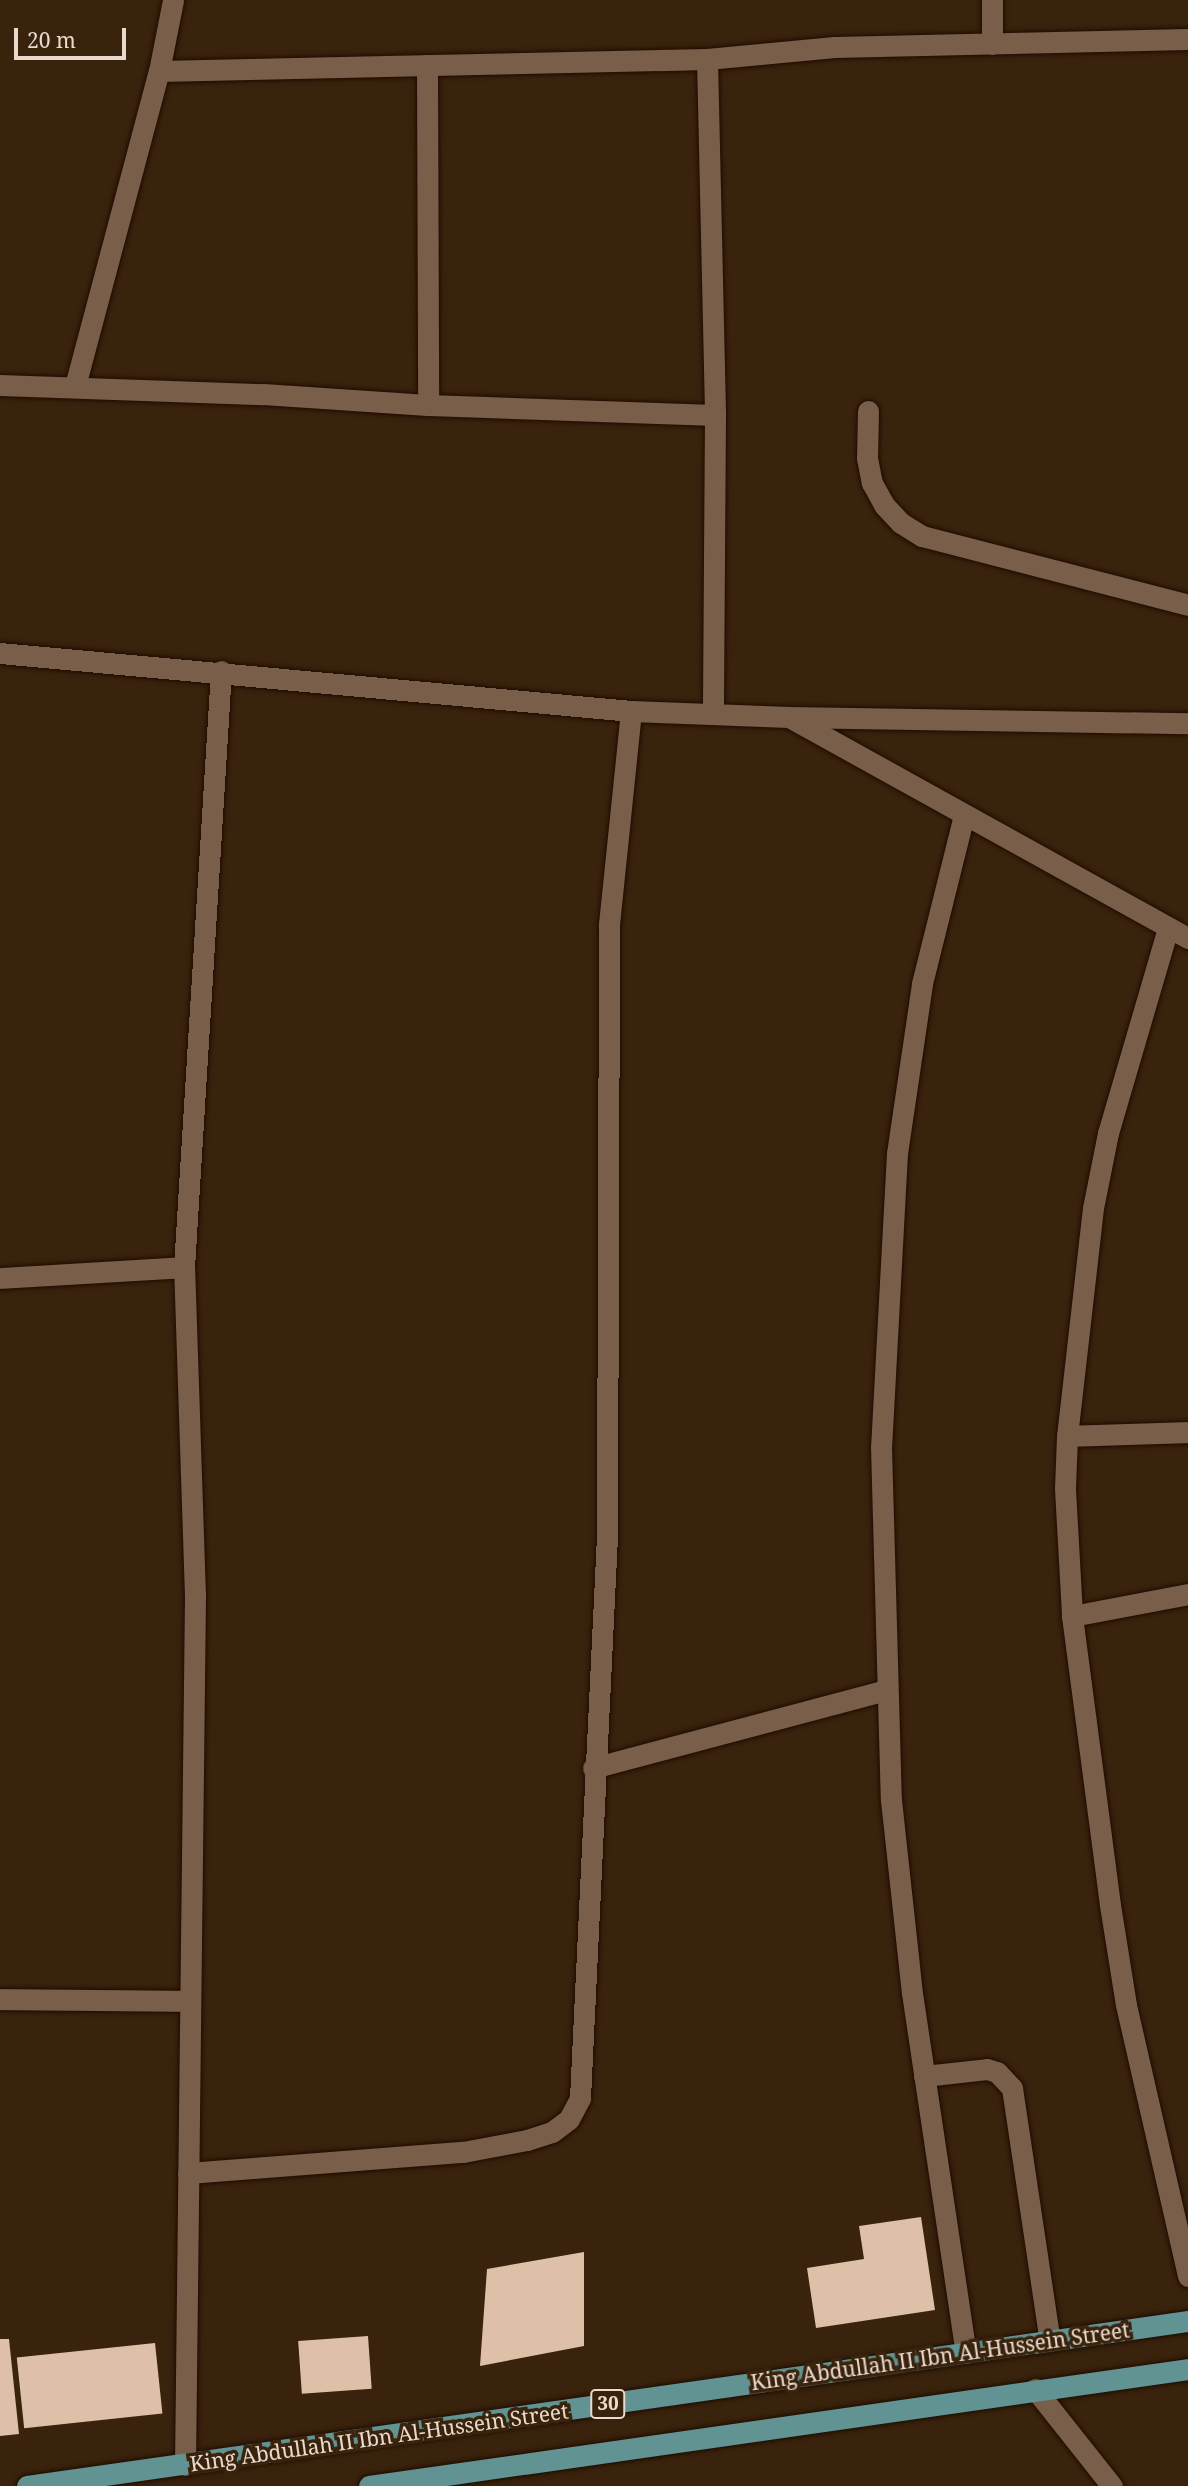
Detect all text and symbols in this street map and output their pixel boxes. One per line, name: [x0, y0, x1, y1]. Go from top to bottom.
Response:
scale bar: [18, 14, 130, 58]
text: 20 m: [27, 26, 76, 54]
street label: King Abdullah II Ibn Al-Hussein Street: [749, 2317, 1131, 2395]
road number: 30: [589, 2388, 627, 2420]
street label: King Abdullah II Ibn Al-Hussein Street: [188, 2398, 570, 2476]

